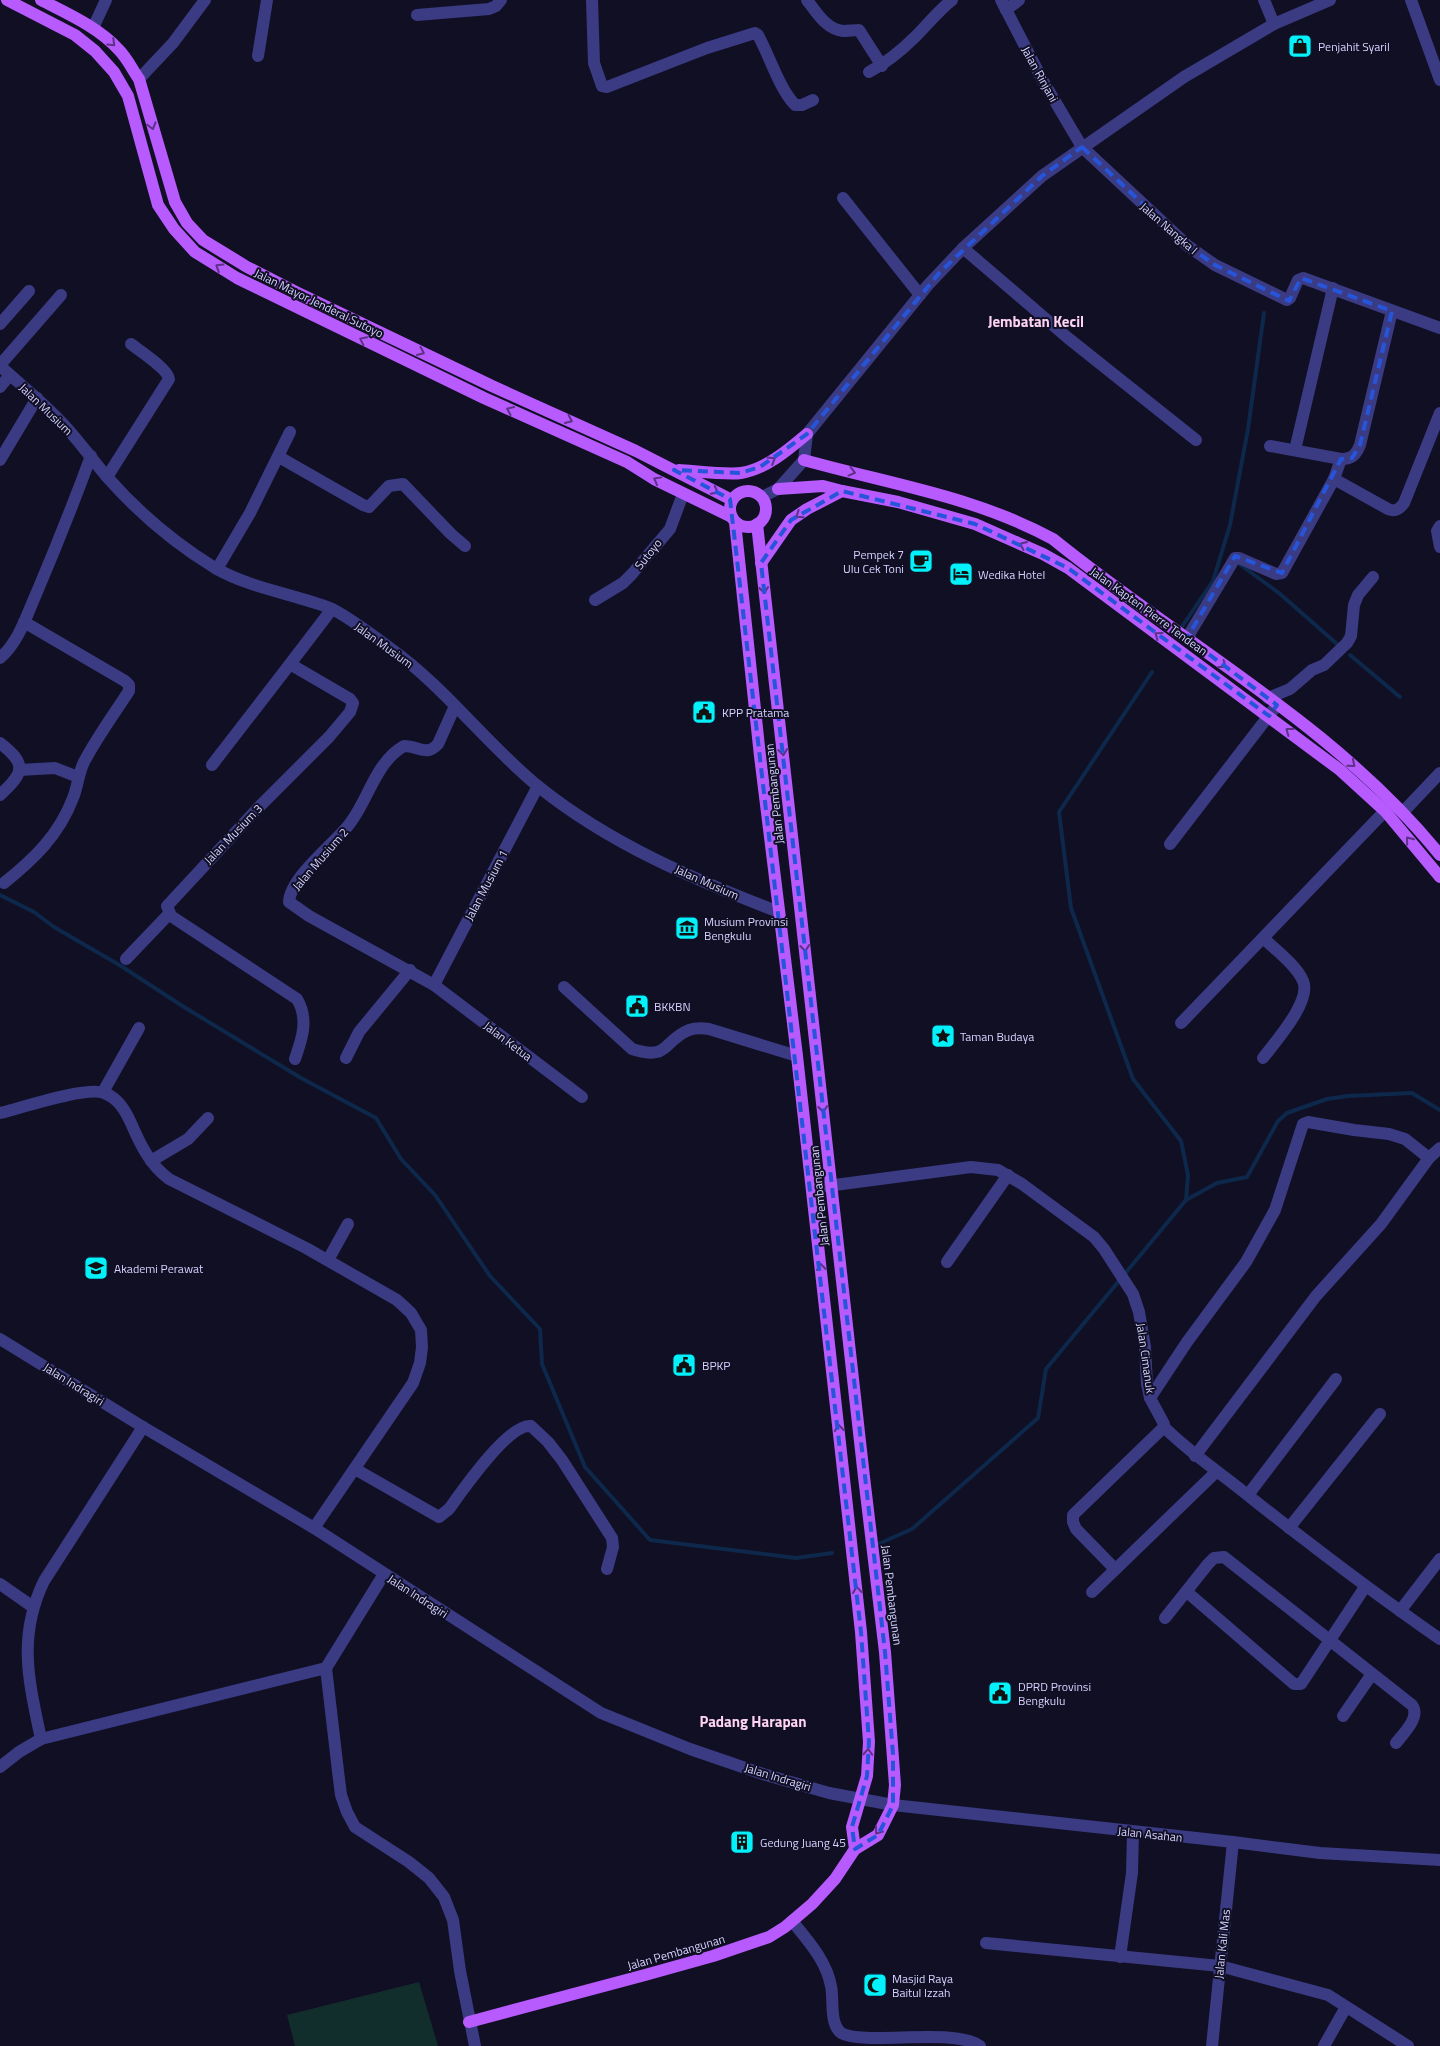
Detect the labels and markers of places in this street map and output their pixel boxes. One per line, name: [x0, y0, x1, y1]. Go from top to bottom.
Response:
shop icon: Penjahit Syaril: [1287, 33, 1313, 59]
place label: Penjahit Syaril: [1318, 37, 1390, 56]
place label: Pempek 7 Ulu Cek Toni: [843, 545, 904, 578]
cafe icon: Pempek 7 Ulu Cek Toni: [908, 548, 934, 574]
hotel icon: Wedika Hotel: [948, 561, 974, 587]
place label: Wedika Hotel: [978, 565, 1045, 584]
public building icon: KPP Pratama: [691, 699, 717, 725]
place label: KPP Pratama: [722, 703, 789, 722]
place label: Musium Provinsi Bengkulu: [704, 912, 788, 945]
museum icon: Musium Provinsi Bengkulu: [674, 915, 700, 941]
public building icon: BKKBN: [624, 993, 650, 1019]
place label: BKKBN: [654, 997, 691, 1016]
place icon: Taman Budaya: [930, 1023, 956, 1049]
place label: Taman Budaya: [960, 1027, 1034, 1046]
school or university icon: Akademi Perawat: [83, 1255, 109, 1281]
place label: Akademi Perawat: [114, 1259, 204, 1278]
public building icon: BPKP: [671, 1352, 697, 1378]
place label: BPKP: [702, 1356, 730, 1375]
place label: DPRD Provinsi Bengkulu: [1018, 1677, 1091, 1710]
public building icon: DPRD Provinsi Bengkulu: [987, 1680, 1013, 1706]
building icon: Gedung Juang 45: [729, 1829, 755, 1855]
place label: Gedung Juang 45: [760, 1833, 846, 1852]
place label: Masjid Raya Baitul Izzah: [892, 1969, 953, 2002]
mosque icon: Masjid Raya Baitul Izzah: [862, 1972, 888, 1998]

